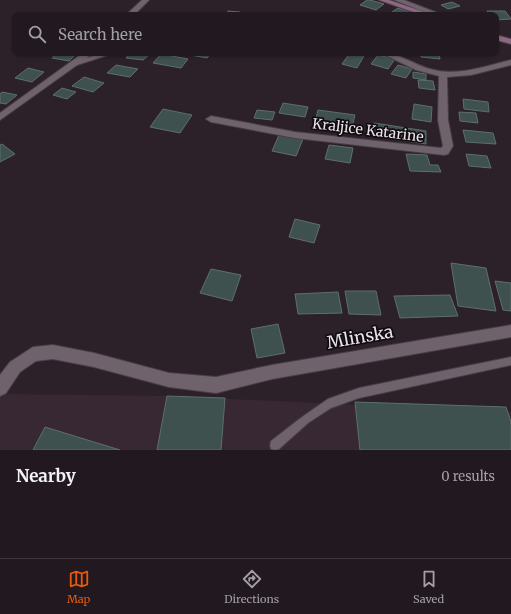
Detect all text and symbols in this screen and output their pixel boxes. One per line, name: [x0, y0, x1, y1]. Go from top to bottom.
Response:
search box: [12, 12, 499, 56]
icon: search: [26, 23, 48, 45]
text: Search here: [58, 25, 142, 44]
street label: Kraljice Katarine: [311, 114, 425, 146]
street label: Mlinska: [325, 320, 395, 354]
text: Nearby: [16, 465, 76, 487]
text: 0 results: [441, 468, 495, 485]
tab: Map: [67, 568, 90, 606]
tab: Directions: [224, 568, 279, 606]
tab: Saved: [413, 568, 444, 606]

